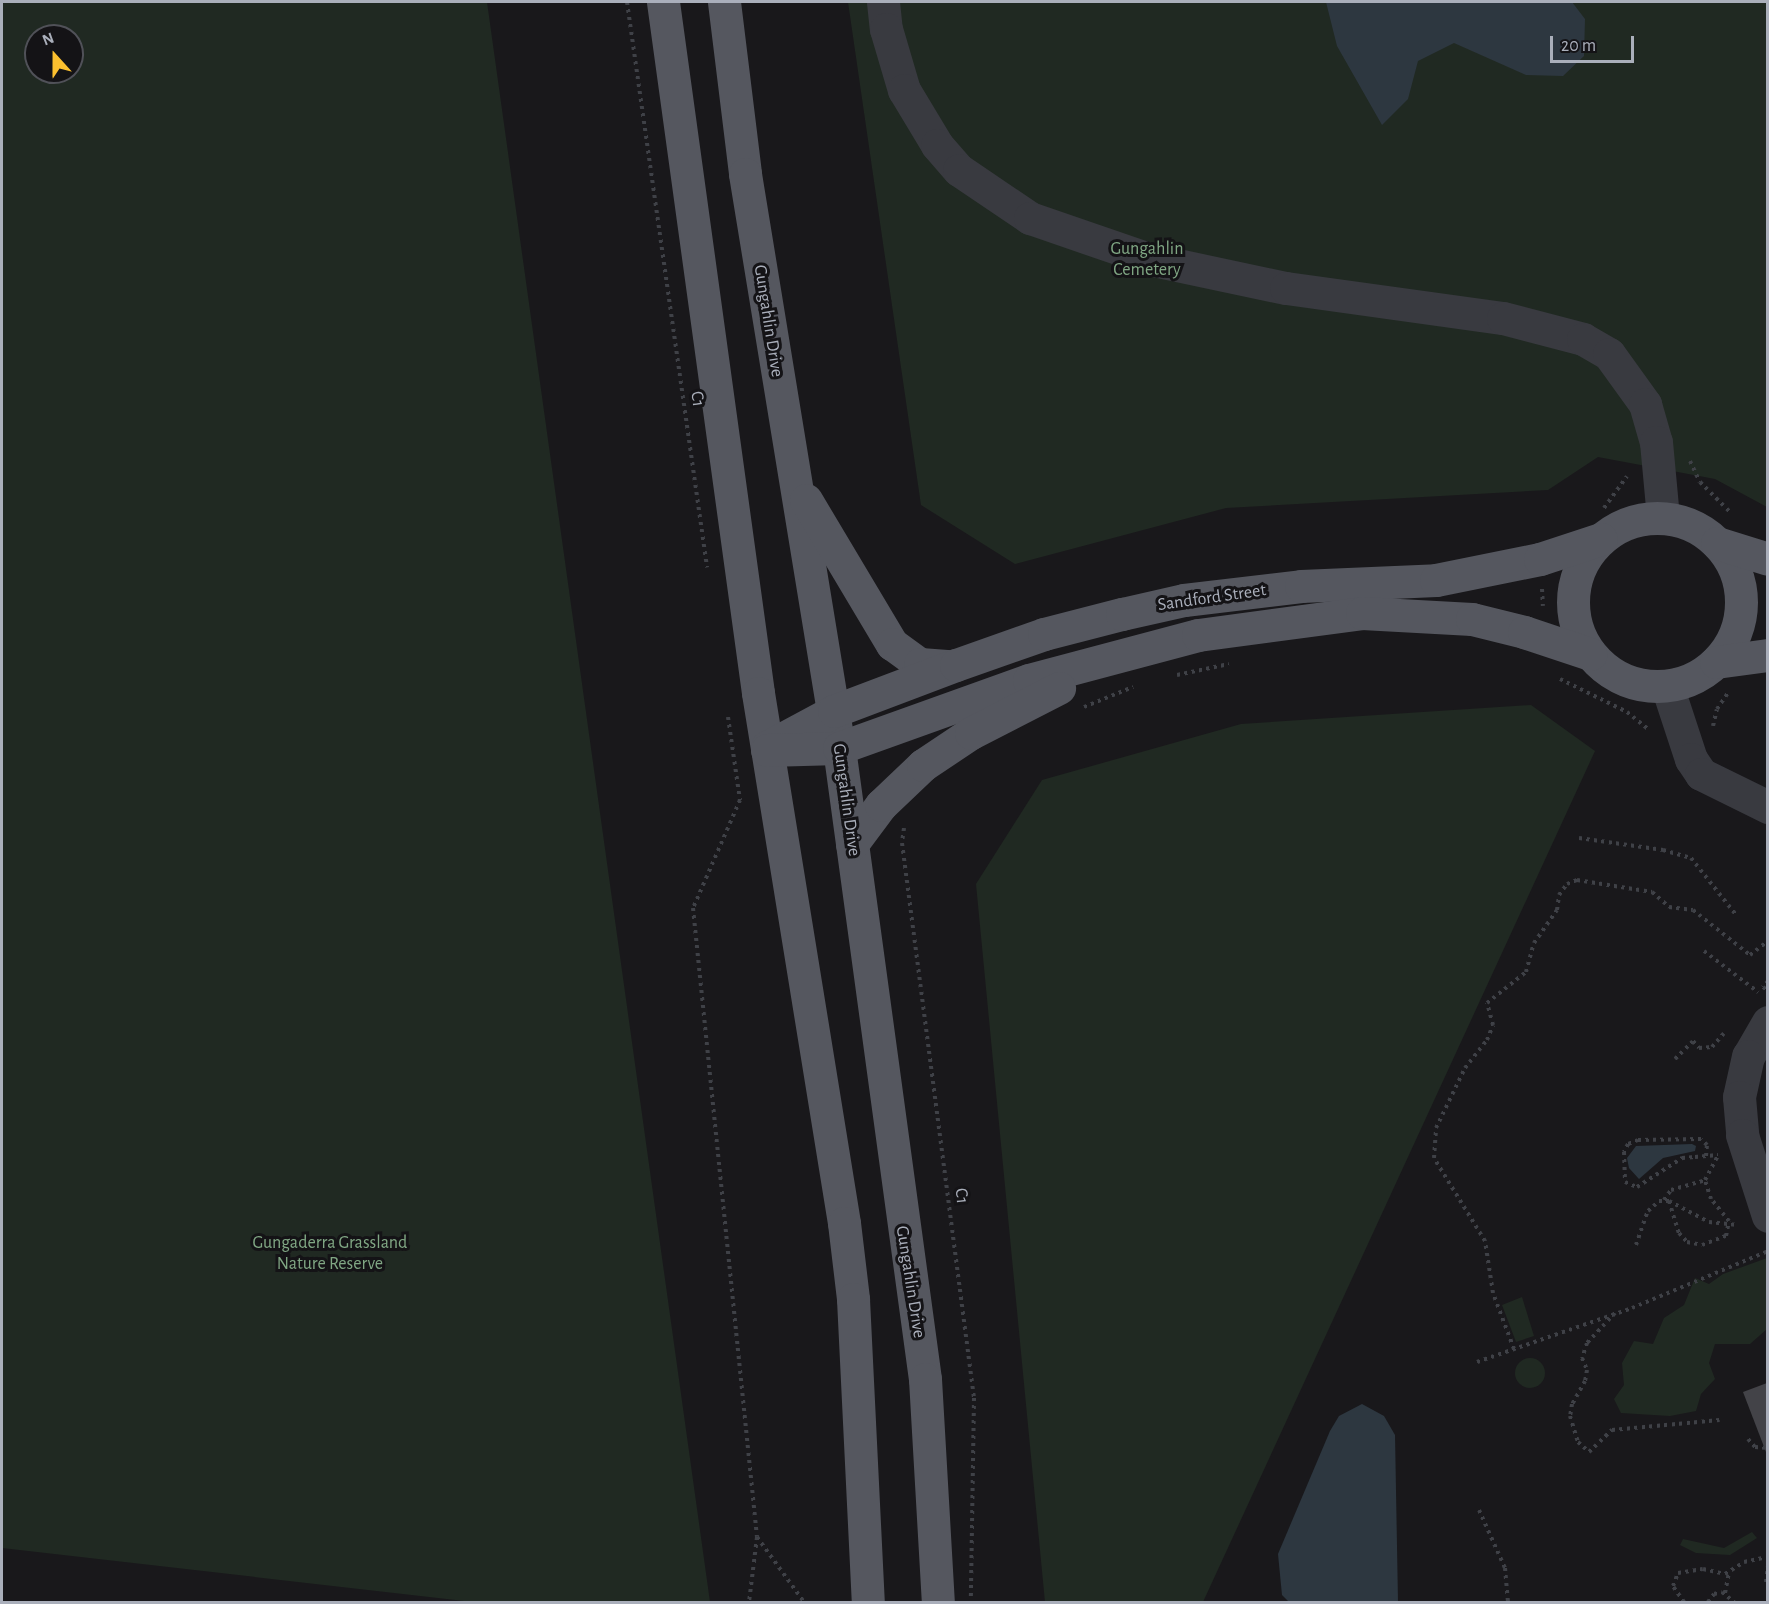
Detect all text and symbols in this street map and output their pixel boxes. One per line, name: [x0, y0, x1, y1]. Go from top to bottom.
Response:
north arrow: [24, 24, 84, 84]
scale bar: [1553, 24, 1637, 62]
text: N: [40, 30, 56, 49]
text: 20 m: [1561, 37, 1596, 55]
park label: Gungahlin Cemetery: [1110, 239, 1184, 282]
street label: Gungahlin Drive: [748, 263, 788, 379]
street label: C1: [685, 390, 709, 408]
street label: Sandford Street: [1156, 580, 1268, 616]
street label: Gungahlin Drive: [827, 742, 865, 858]
street label: C1: [949, 1187, 973, 1205]
street label: Gungahlin Drive: [890, 1224, 930, 1340]
park label: Gungaderra Grassland Nature Reserve: [253, 1233, 407, 1276]

